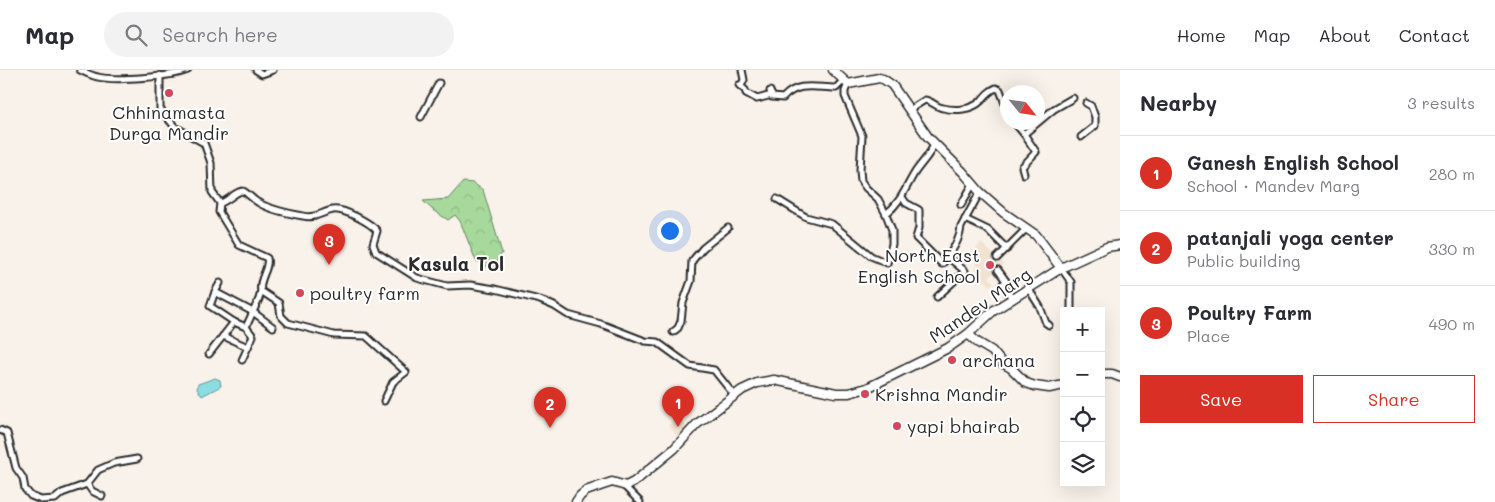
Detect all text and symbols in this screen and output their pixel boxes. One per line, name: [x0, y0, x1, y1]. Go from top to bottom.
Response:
search box: [104, 12, 454, 57]
text: Map: [25, 19, 74, 50]
icon: search: [122, 21, 150, 49]
text: Search here: [162, 22, 278, 47]
text: Home: [1177, 23, 1226, 47]
text: Map: [1254, 23, 1290, 47]
text: About: [1318, 23, 1371, 47]
text: Contact: [1399, 23, 1470, 47]
north arrow: [1000, 85, 1045, 130]
marker: Chhinamasta Durga Mandir: [163, 87, 175, 99]
text: Nearby: [1140, 89, 1217, 116]
text: 3 results: [1407, 92, 1475, 113]
place label: Chhinamasta Durga Mandir: [109, 100, 229, 145]
text: Ganesh English School: [1187, 150, 1399, 175]
text: 1: [1152, 163, 1160, 184]
text: 280 m: [1429, 163, 1475, 184]
text: School · Mandev Marg: [1187, 175, 1360, 196]
your location: [657, 218, 683, 244]
pin: 3: [313, 224, 345, 265]
text: patanjali yoga center: [1187, 225, 1394, 250]
text: 2: [1152, 238, 1160, 259]
text: 330 m: [1429, 238, 1475, 259]
place label: North East English School: [858, 243, 980, 288]
text: Public building: [1187, 250, 1300, 271]
district label: Kasula Tol: [408, 251, 504, 276]
marker: North East English School: [984, 259, 996, 271]
street label: Mandev Marg: [924, 262, 1036, 348]
place label: poultry farm: [310, 281, 420, 305]
marker: poultry farm: [294, 287, 306, 299]
text: Poultry Farm: [1187, 300, 1312, 325]
map controls: [1060, 307, 1105, 487]
button: +: [1060, 307, 1105, 352]
text: 3: [1151, 313, 1161, 334]
text: 490 m: [1428, 313, 1475, 334]
text: Place: [1187, 325, 1230, 346]
place label: archana: [962, 348, 1035, 372]
button: −: [1060, 352, 1105, 397]
marker: archana: [946, 354, 958, 366]
button: Save: [1140, 375, 1303, 423]
button: Share: [1313, 375, 1475, 423]
place label: Krishna Mandir: [875, 382, 1008, 406]
pin: 1: [662, 386, 694, 427]
pin: 2: [534, 387, 566, 428]
marker: Krishna Mandir: [859, 388, 871, 400]
button: locate: [1060, 397, 1105, 442]
place label: yapi bhairab: [907, 414, 1020, 438]
marker: yapi bhairab: [891, 420, 903, 432]
button: layers: [1060, 442, 1105, 487]

